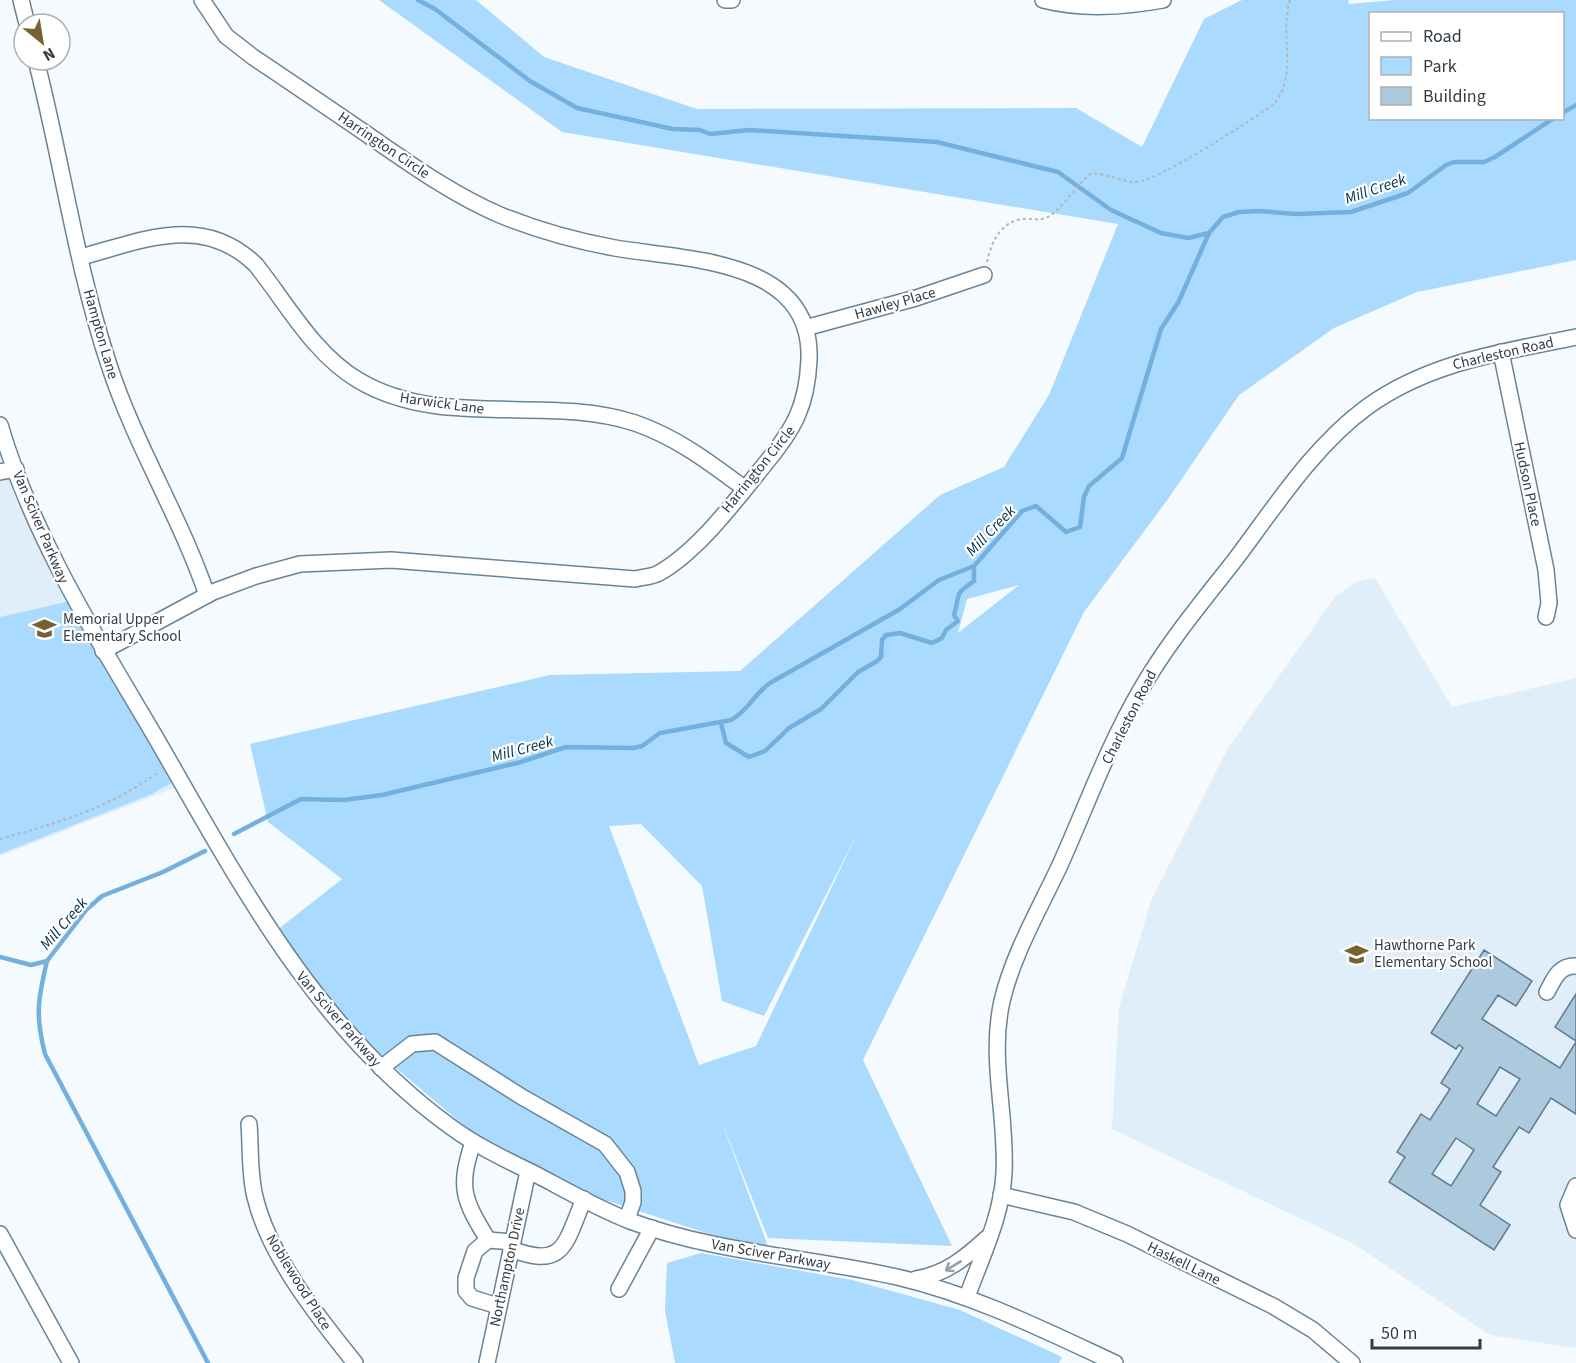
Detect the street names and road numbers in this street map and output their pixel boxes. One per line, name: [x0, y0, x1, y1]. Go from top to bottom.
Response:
street label: Harrington Circle: [334, 107, 434, 184]
street label: Hawley Place: [852, 282, 938, 325]
street label: Hampton Lane: [78, 287, 123, 382]
street label: Charleston Road: [1451, 332, 1556, 375]
street label: Harwick Lane: [398, 387, 486, 420]
street label: Harrington Circle: [717, 421, 800, 517]
street label: Hudson Place: [1508, 440, 1547, 528]
street label: Van Sciver Parkway: [7, 468, 74, 587]
street label: Charleston Road: [1097, 667, 1162, 768]
street label: Van Sciver Parkway: [291, 967, 386, 1072]
street label: Northampton Drive: [485, 1206, 530, 1328]
street label: Noblewood Place: [261, 1230, 337, 1334]
street label: Van Sciver Parkway: [710, 1234, 832, 1275]
street label: Haskell Lane: [1144, 1237, 1224, 1290]

